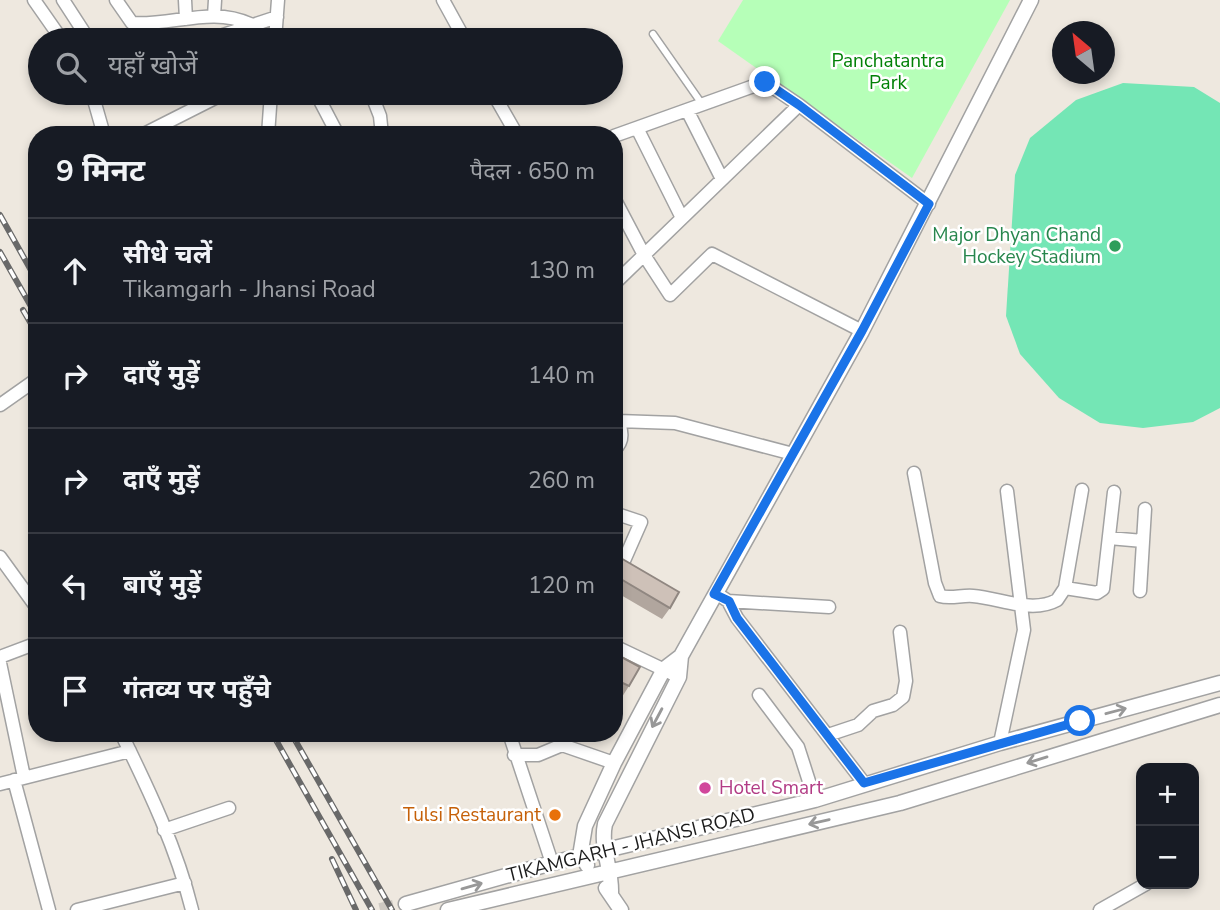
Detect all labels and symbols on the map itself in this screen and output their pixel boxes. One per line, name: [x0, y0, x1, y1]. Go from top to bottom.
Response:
north arrow: [1052, 21, 1115, 84]
park label: Panchatantra Park: [831, 48, 945, 96]
route end: [749, 66, 780, 97]
place label: Major Dhyan Chand Hockey Stadium: [932, 222, 1101, 270]
marker: Major Dhyan Chand Hockey Stadium: [1107, 238, 1123, 254]
one-way arrow: [1105, 703, 1127, 716]
route start: [1064, 705, 1095, 736]
one-way arrow: [650, 707, 664, 728]
one-way arrow: [1027, 755, 1049, 767]
place label: Hotel Smart: [719, 775, 823, 801]
marker: Hotel Smart: [697, 780, 713, 796]
place label: Tulsi Restaurant: [403, 802, 541, 828]
street label: TIKAMGARH - JHANSI ROAD: [504, 802, 758, 888]
marker: Tulsi Restaurant: [547, 807, 563, 823]
one-way arrow: [808, 816, 830, 829]
one-way arrow: [460, 878, 482, 891]

